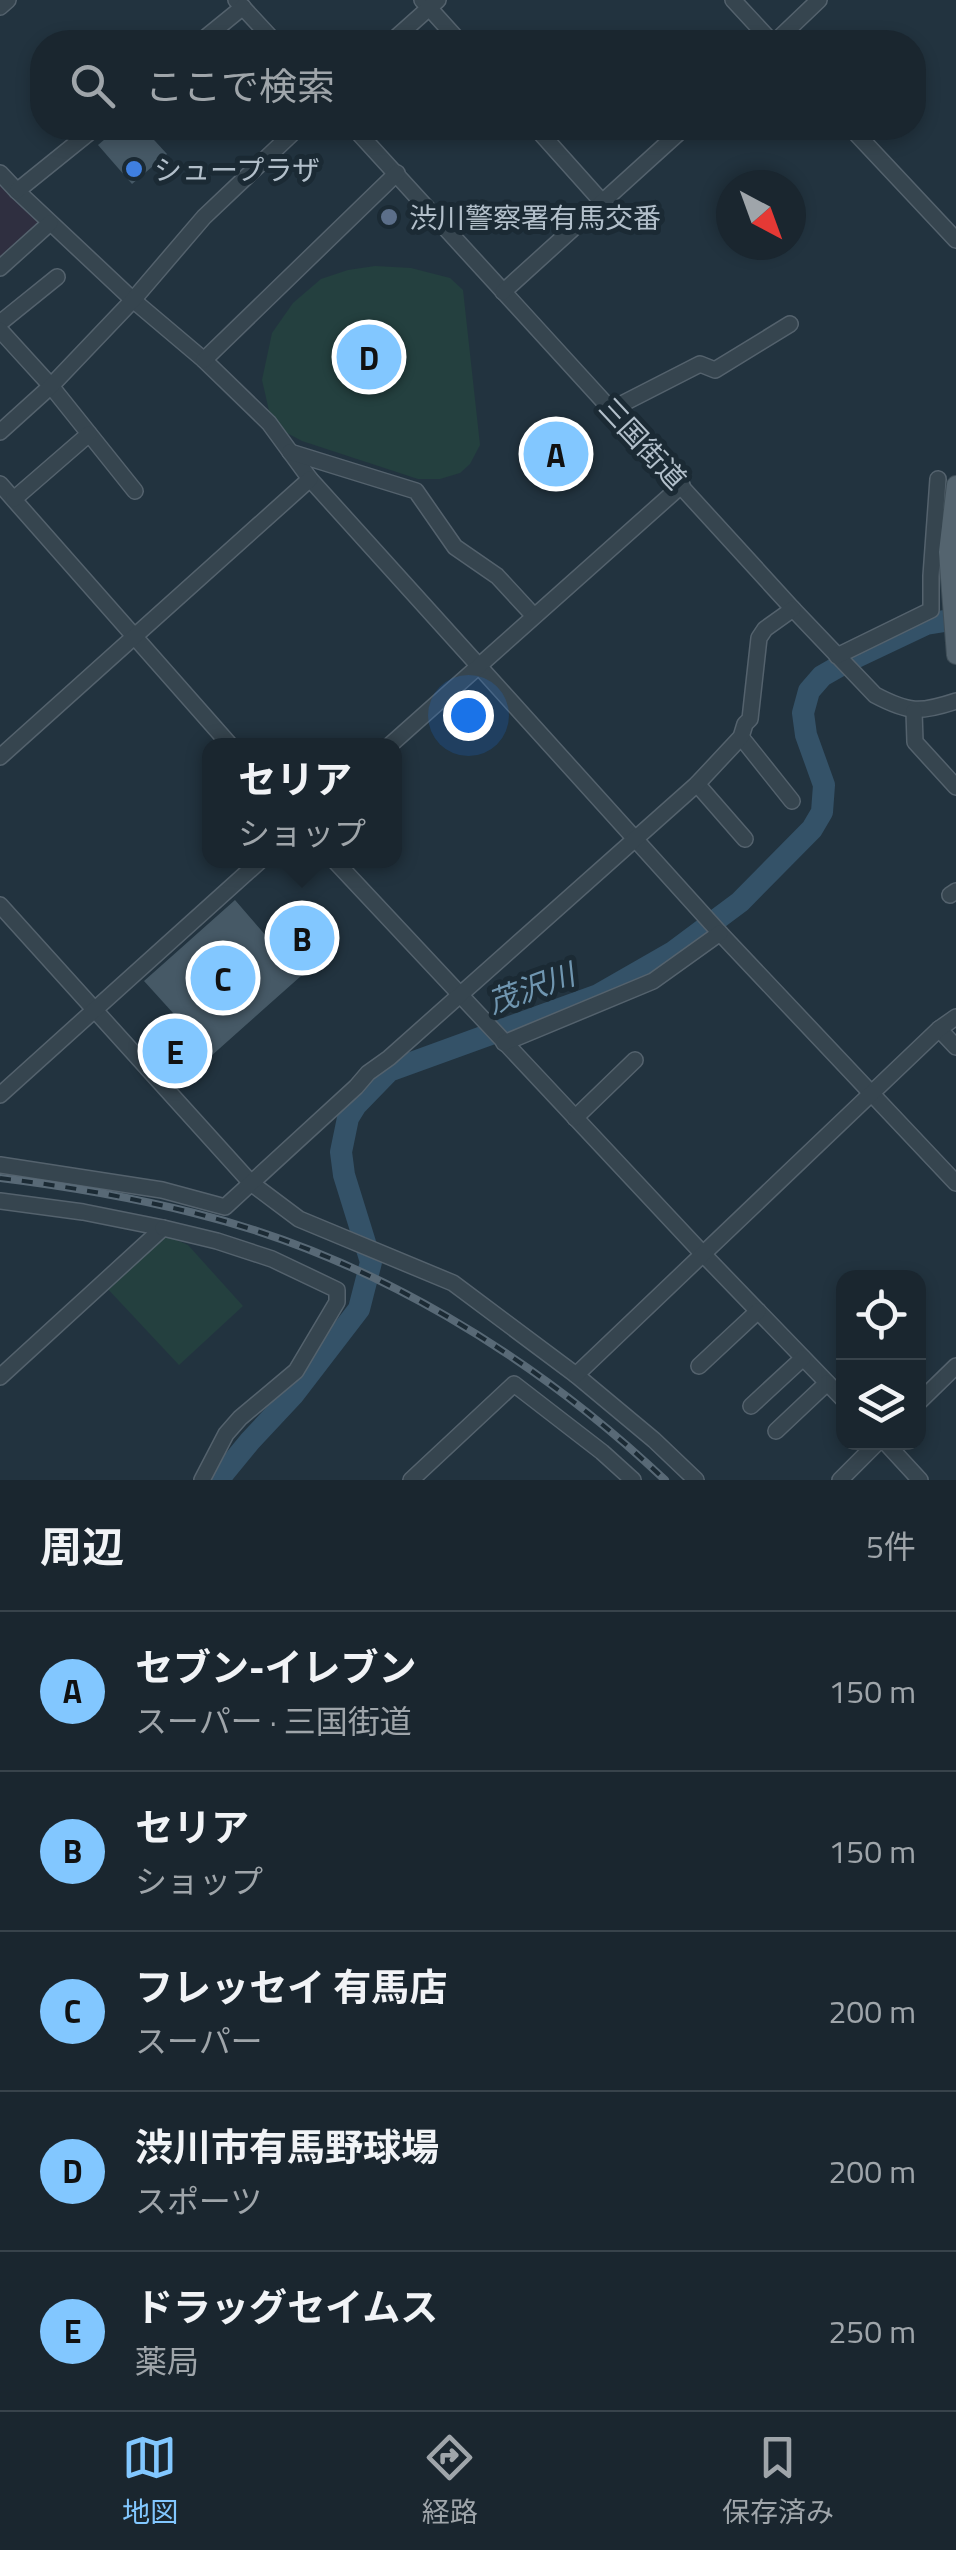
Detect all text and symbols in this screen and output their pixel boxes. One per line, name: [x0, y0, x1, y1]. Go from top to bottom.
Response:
search box: [30, 30, 926, 140]
text: ここで検索: [145, 57, 335, 115]
icon: search: [65, 58, 120, 113]
place label: シュープラザ: [154, 148, 320, 191]
marker: シュープラザ: [123, 158, 145, 180]
north arrow: [716, 170, 806, 260]
place label: 渋川警察署有馬交番: [409, 196, 661, 239]
marker: 渋川警察署有馬交番: [378, 206, 400, 228]
pin: D: [336, 320, 402, 394]
street label: 三国街道: [589, 387, 697, 499]
pin: A: [524, 416, 588, 492]
your location: [443, 690, 494, 741]
popup: [202, 738, 402, 868]
text: セリア: [238, 750, 352, 808]
text: ショップ: [238, 809, 366, 857]
pin: B: [270, 900, 334, 976]
pin: C: [190, 940, 256, 1016]
water label: 茂沢川: [481, 950, 584, 1025]
pin: E: [142, 1014, 208, 1088]
map controls: [836, 1270, 926, 1450]
button: locate: [836, 1270, 926, 1360]
button: layers: [836, 1360, 926, 1450]
text: 周辺: [40, 1514, 124, 1578]
text: 5件: [866, 1522, 916, 1570]
text: セブン-イレブン: [135, 1638, 417, 1696]
text: A: [63, 1667, 82, 1715]
text: 150 m: [828, 1667, 916, 1715]
text: スーパー · 三国街道: [135, 1697, 412, 1745]
text: セリア: [135, 1798, 249, 1856]
text: B: [63, 1827, 82, 1875]
text: 150 m: [828, 1827, 916, 1875]
text: ショップ: [135, 1857, 263, 1905]
text: フレッセイ 有馬店: [135, 1958, 447, 2016]
text: C: [64, 1987, 81, 2035]
text: 200 m: [828, 1987, 916, 2035]
text: スーパー: [135, 2017, 263, 2065]
text: 渋川市有馬野球場: [135, 2118, 439, 2176]
text: D: [62, 2147, 83, 2195]
text: 200 m: [828, 2147, 916, 2195]
text: スポーツ: [135, 2177, 262, 2225]
text: ドラッグセイムス: [135, 2278, 438, 2336]
text: E: [64, 2307, 81, 2355]
text: 250 m: [828, 2307, 916, 2355]
text: 薬局: [135, 2337, 199, 2385]
tab: 地図: [122, 2430, 178, 2533]
tab: 経路: [422, 2430, 478, 2533]
tab: 保存済み: [722, 2430, 834, 2533]

